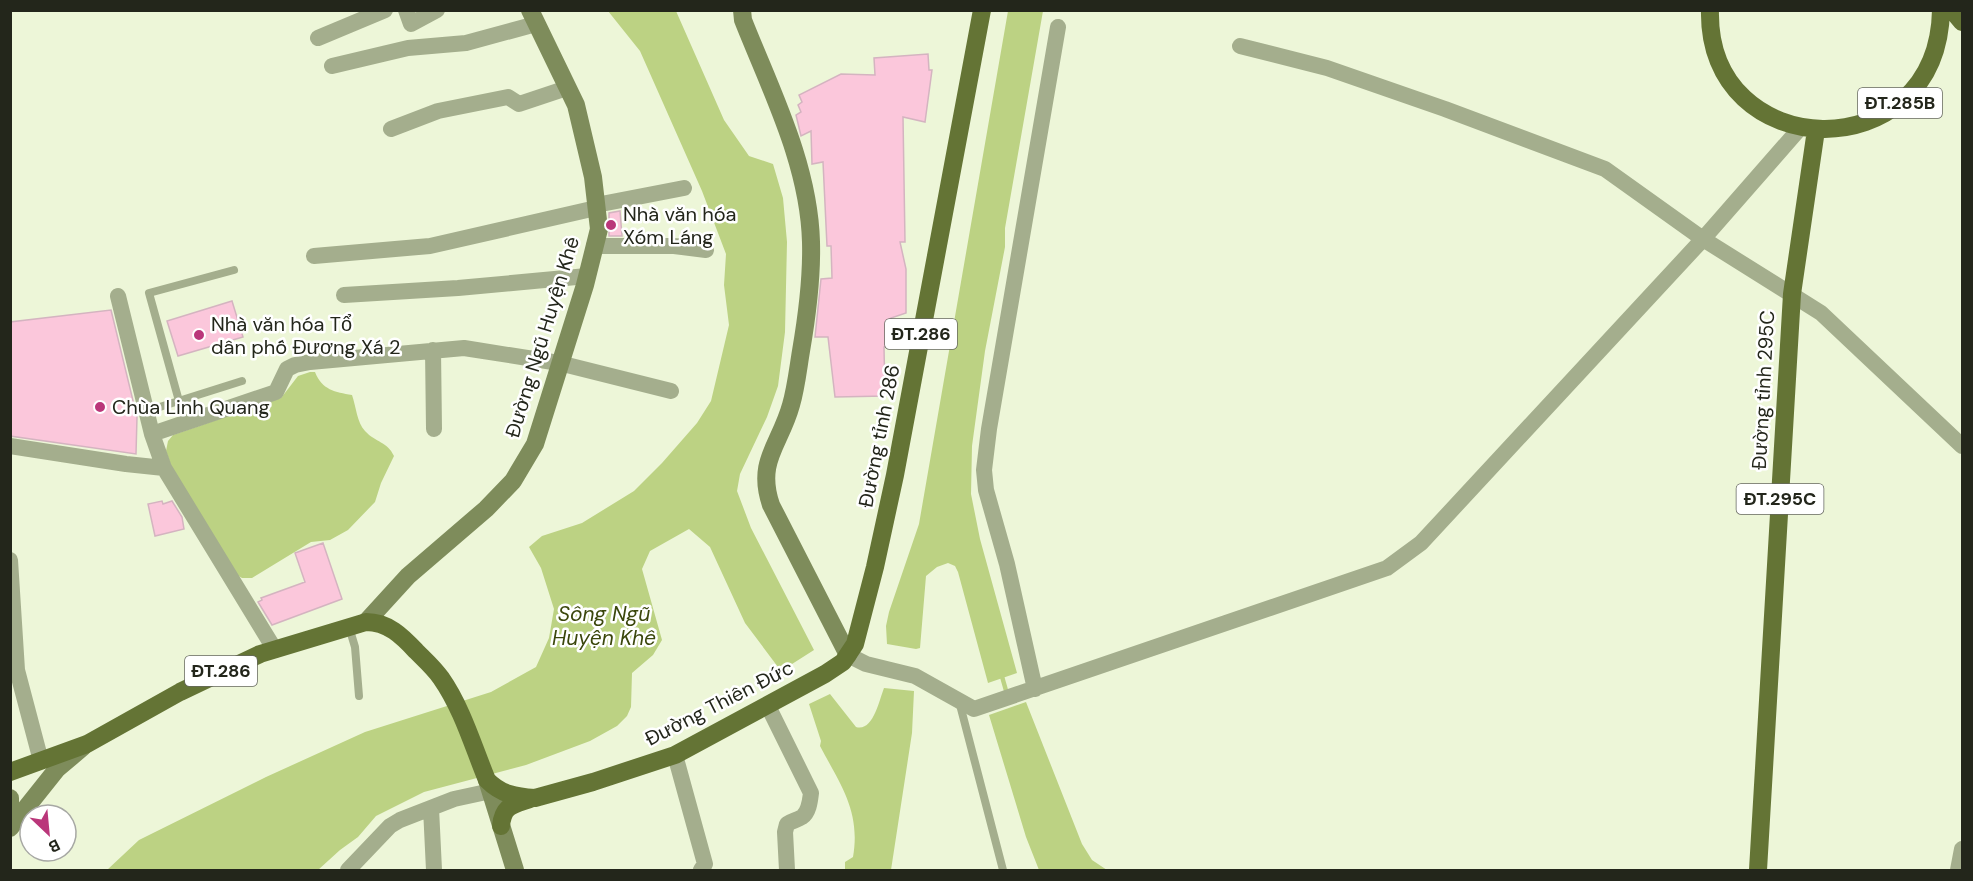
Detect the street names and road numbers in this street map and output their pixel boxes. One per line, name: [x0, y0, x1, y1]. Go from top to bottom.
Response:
road number: ĐT.285B: [1858, 88, 1942, 118]
street label: Đường Ngũ Huyện Khê: [499, 233, 585, 441]
street label: Đường tỉnh 295C: [1746, 310, 1780, 470]
road number: ĐT.286: [885, 319, 957, 349]
street label: Đường tỉnh 286: [852, 362, 906, 510]
road number: ĐT.295C: [1736, 484, 1824, 514]
street label: Đường Thiên Đức: [640, 654, 798, 752]
road number: ĐT.286: [185, 656, 257, 686]

